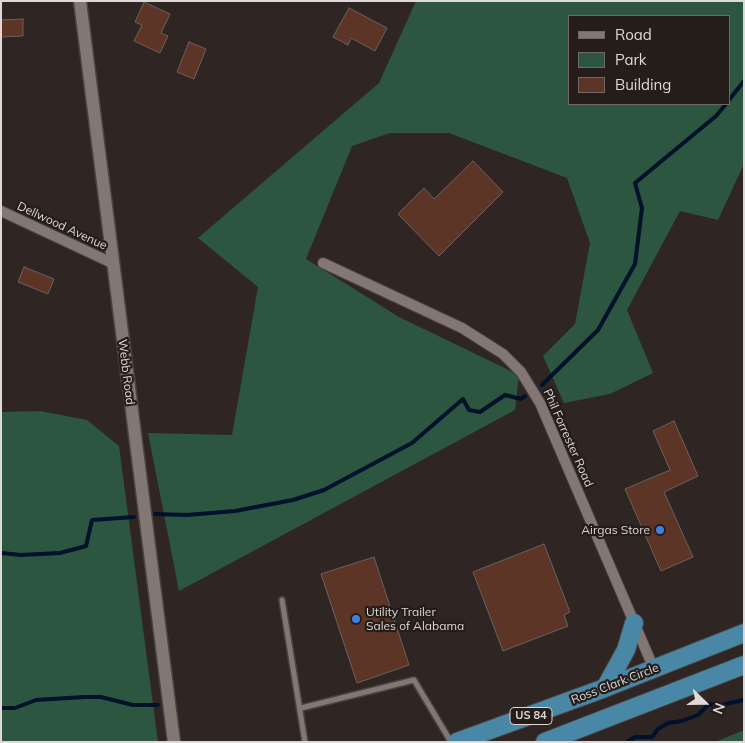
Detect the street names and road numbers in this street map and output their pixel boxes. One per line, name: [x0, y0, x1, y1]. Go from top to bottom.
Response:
street label: Dellwood Avenue: [15, 199, 109, 253]
street label: Webb Road: [115, 338, 137, 406]
street label: Phil Forrester Road: [540, 387, 596, 489]
street label: Ross Clark Circle: [569, 661, 661, 707]
road number: US 84: [510, 708, 552, 724]

